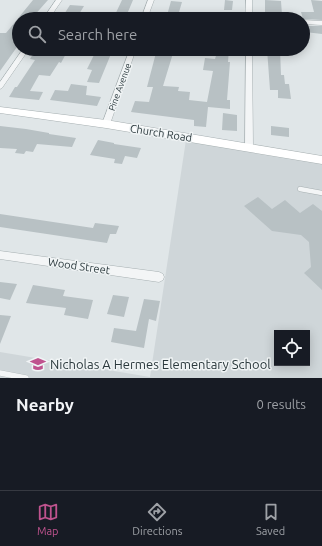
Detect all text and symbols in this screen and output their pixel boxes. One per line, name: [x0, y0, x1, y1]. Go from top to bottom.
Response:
search box: [12, 12, 310, 56]
icon: search: [26, 23, 48, 45]
text: Search here: [58, 26, 137, 43]
street label: Pine Avenue: [107, 62, 133, 112]
street label: Church Road: [129, 122, 193, 144]
street label: Wood Street: [47, 256, 111, 276]
map controls: [274, 330, 310, 366]
button: locate: [274, 330, 310, 366]
school or university icon: Nicholas A Hermes Elementary School: [29, 355, 47, 373]
place label: Nicholas A Hermes Elementary School: [50, 357, 271, 371]
text: Nearby: [16, 395, 74, 414]
text: 0 results: [256, 397, 306, 411]
tab: Map: [37, 501, 59, 537]
tab: Directions: [132, 501, 182, 537]
tab: Saved: [256, 501, 285, 537]

